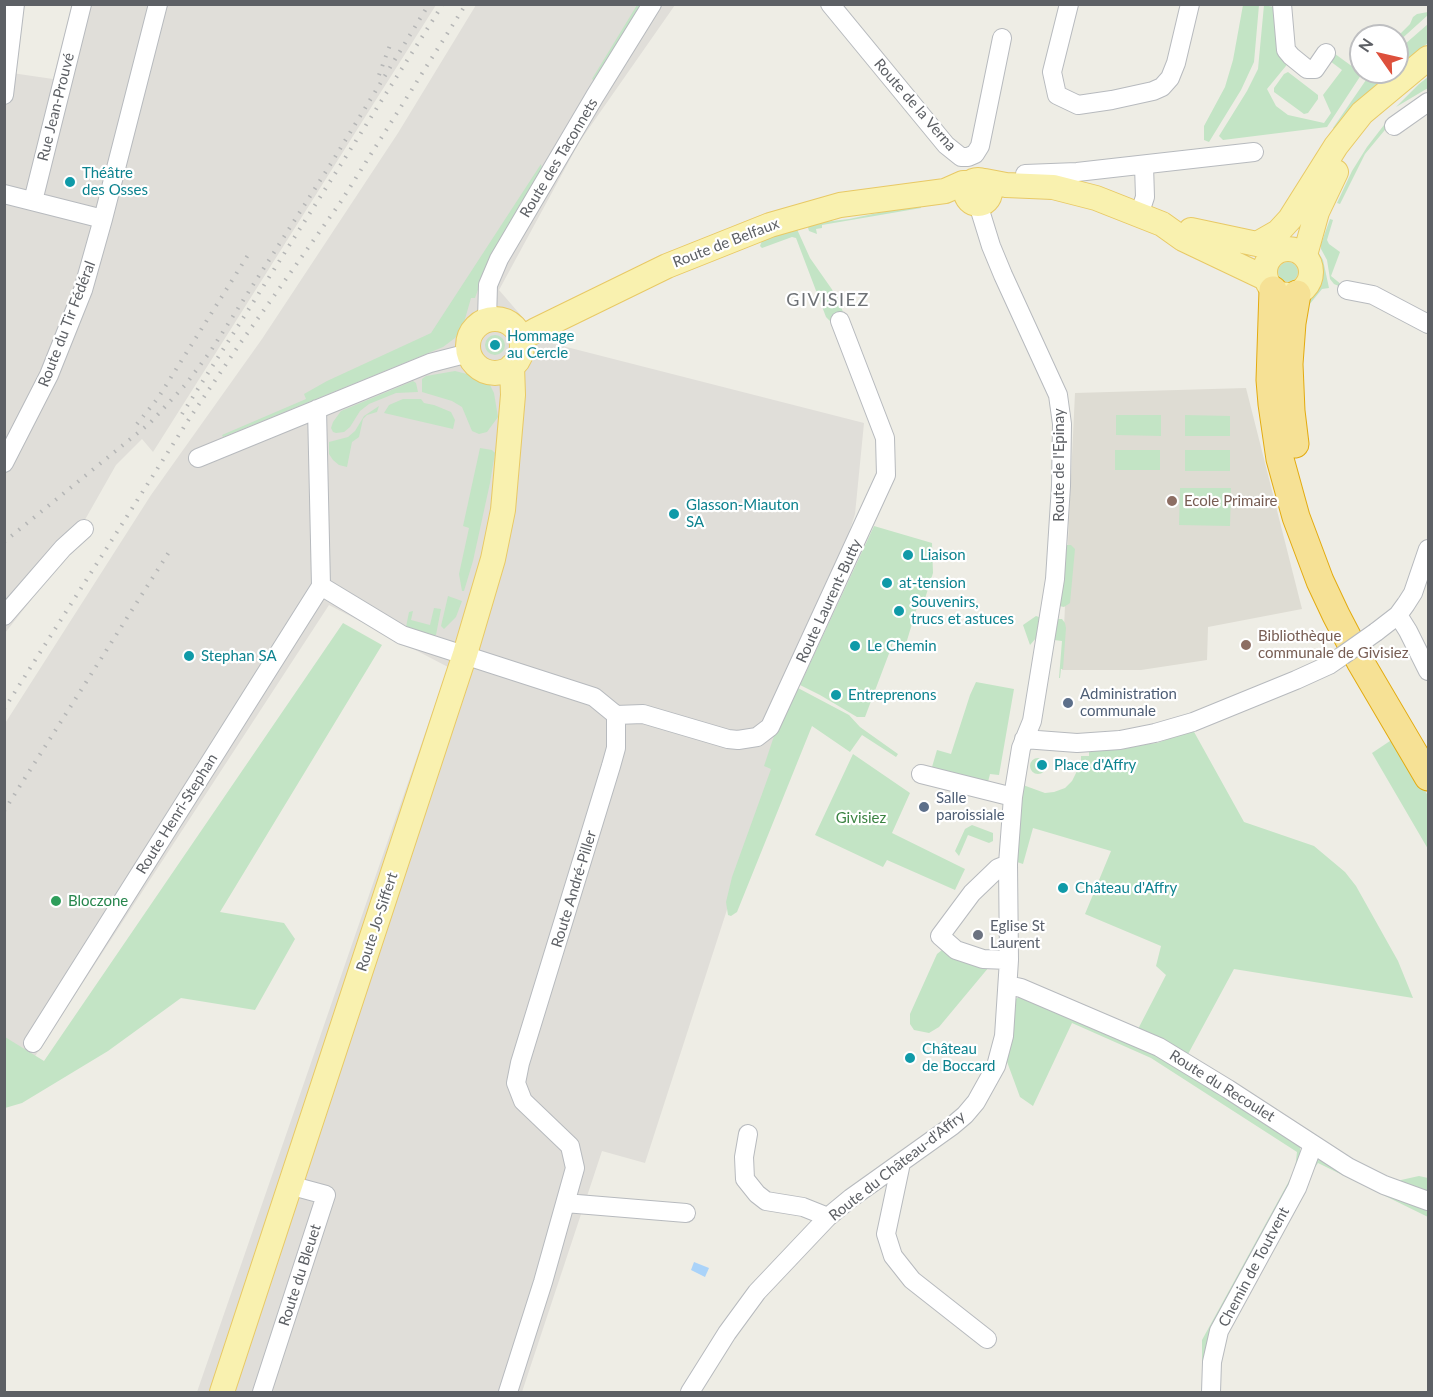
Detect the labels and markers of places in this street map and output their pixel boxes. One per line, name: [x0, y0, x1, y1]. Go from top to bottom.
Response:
place label: Théâtre des Osses: [82, 164, 148, 199]
marker: Théâtre des Osses: [63, 175, 77, 189]
place label: Hommage au Cercle: [507, 327, 574, 362]
marker: Hommage au Cercle: [488, 338, 502, 352]
place label: Ecole Primaire: [1184, 492, 1278, 510]
marker: Ecole Primaire: [1165, 494, 1179, 508]
place label: Glasson-Miauton SA: [686, 496, 799, 531]
marker: Glasson-Miauton SA: [667, 507, 681, 521]
place label: Liaison: [920, 546, 966, 564]
marker: Liaison: [901, 548, 915, 562]
place label: at-tension: [899, 574, 966, 592]
marker: at-tension: [880, 576, 894, 590]
place label: Souvenirs, trucs et astuces: [911, 593, 1014, 628]
marker: Souvenirs, trucs et astuces: [892, 604, 906, 618]
place label: Bibliothèque communale de Givisiez: [1258, 627, 1408, 662]
place label: Le Chemin: [867, 637, 937, 655]
marker: Bibliothèque communale de Givisiez: [1239, 638, 1253, 652]
marker: Le Chemin: [848, 639, 862, 653]
place label: Stephan SA: [201, 647, 277, 665]
marker: Stephan SA: [182, 649, 196, 663]
place label: Administration communale: [1080, 685, 1177, 720]
place label: Entreprenons: [848, 686, 936, 704]
marker: Entreprenons: [829, 688, 843, 702]
marker: Administration communale: [1061, 696, 1075, 710]
place label: Place d'Affry: [1054, 756, 1136, 774]
marker: Place d'Affry: [1035, 758, 1049, 772]
place label: Salle paroissiale: [936, 789, 1005, 824]
marker: Salle paroissiale: [917, 800, 931, 814]
place label: Château d'Affry: [1075, 879, 1177, 897]
marker: Château d'Affry: [1056, 881, 1070, 895]
place label: Bloczone: [68, 892, 128, 910]
marker: Bloczone: [49, 894, 63, 908]
place label: Eglise St Laurent: [990, 917, 1045, 952]
marker: Eglise St Laurent: [971, 928, 985, 942]
place label: Château de Boccard: [922, 1040, 995, 1075]
marker: Château de Boccard: [903, 1051, 917, 1065]

